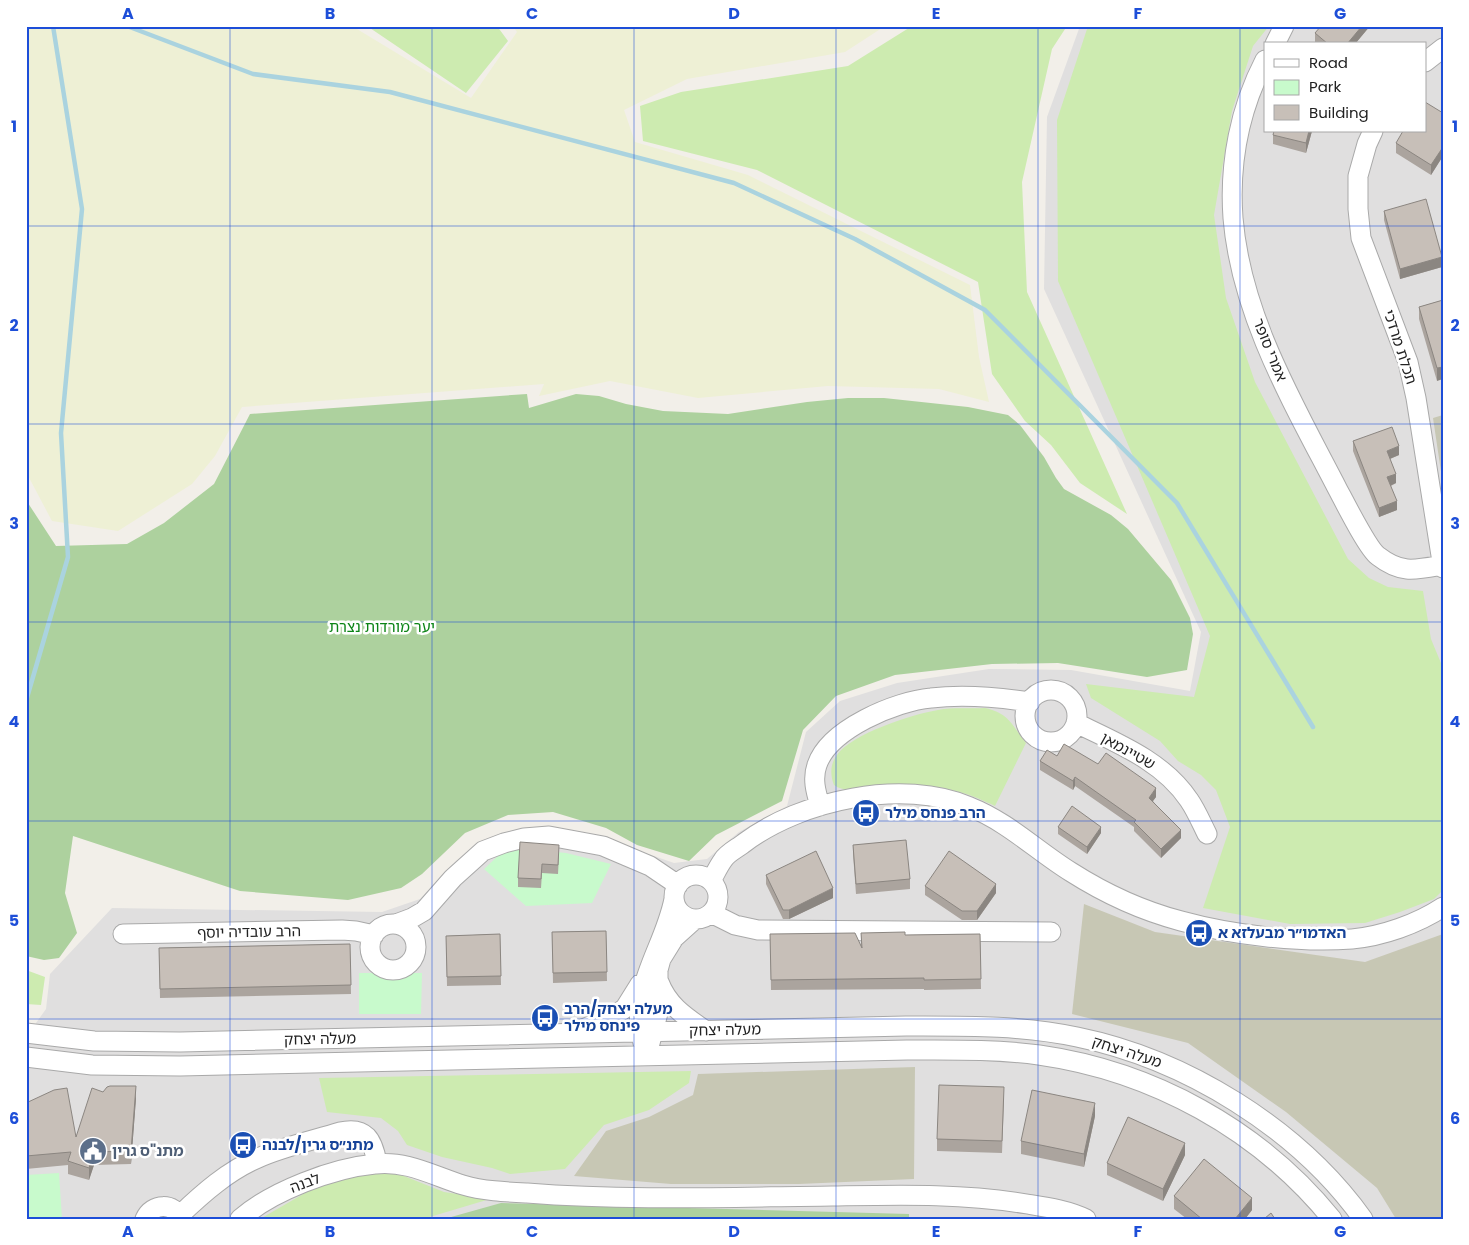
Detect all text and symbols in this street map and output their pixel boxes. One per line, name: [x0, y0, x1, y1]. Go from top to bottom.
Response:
text: A: [122, 2, 134, 25]
text: B: [325, 2, 335, 25]
text: C: [526, 2, 538, 25]
text: D: [728, 2, 740, 25]
text: E: [932, 2, 940, 25]
text: F: [1134, 2, 1143, 25]
text: G: [1334, 2, 1346, 25]
legend: [1264, 42, 1426, 132]
text: Road: [1309, 52, 1348, 73]
text: Park: [1309, 76, 1341, 97]
text: Building: [1309, 102, 1369, 123]
text: 1: [11, 115, 17, 138]
text: 1: [1452, 115, 1458, 138]
street label: תכלת מרדכי: [1379, 307, 1422, 387]
text: 2: [9, 314, 19, 337]
text: 2: [1450, 314, 1460, 337]
street label: אמרי סופר: [1248, 315, 1293, 385]
text: 3: [9, 512, 19, 535]
text: 3: [1450, 512, 1460, 535]
park label: יער מורדות נצרת: [329, 616, 435, 637]
text: 4: [9, 710, 20, 733]
text: 4: [1450, 710, 1461, 733]
street label: שטיינמאן: [1097, 727, 1159, 774]
bus stop icon: הרב פנחס מילר: [851, 798, 881, 828]
place label: הרב פנחס מילר: [885, 802, 986, 823]
text: 5: [9, 909, 19, 932]
text: 5: [1450, 909, 1460, 932]
bus stop icon: האדמו״ר מבעלזא א: [1184, 918, 1214, 948]
street label: הרב עובדיה יוסף: [197, 920, 301, 943]
place label: האדמו״ר מבעלזא א: [1218, 922, 1346, 943]
place label: מעלה יצחק/הרב פינחס מילר: [564, 998, 673, 1036]
bus stop icon: מעלה יצחק/הרב פינחס מילר: [530, 1003, 560, 1033]
street label: מעלה יצחק: [689, 1018, 761, 1041]
street label: מעלה יצחק: [284, 1027, 356, 1050]
street label: מעלה יצחק: [1090, 1030, 1165, 1073]
text: 6: [9, 1107, 19, 1130]
text: 6: [1450, 1107, 1460, 1130]
bus stop icon: מתנ״ס גרין/לבנה: [228, 1130, 258, 1160]
place label: מתנ״ס גרין/לבנה: [262, 1134, 374, 1155]
public building icon: מתנ"ס גרין: [78, 1136, 108, 1166]
place label: מתנ"ס גרין: [112, 1140, 184, 1161]
street label: לבנה: [287, 1167, 323, 1198]
text: A: [122, 1220, 134, 1243]
text: B: [325, 1220, 335, 1243]
text: C: [526, 1220, 538, 1243]
text: D: [728, 1220, 740, 1243]
text: E: [932, 1220, 940, 1243]
text: F: [1134, 1220, 1143, 1243]
text: G: [1334, 1220, 1346, 1243]

